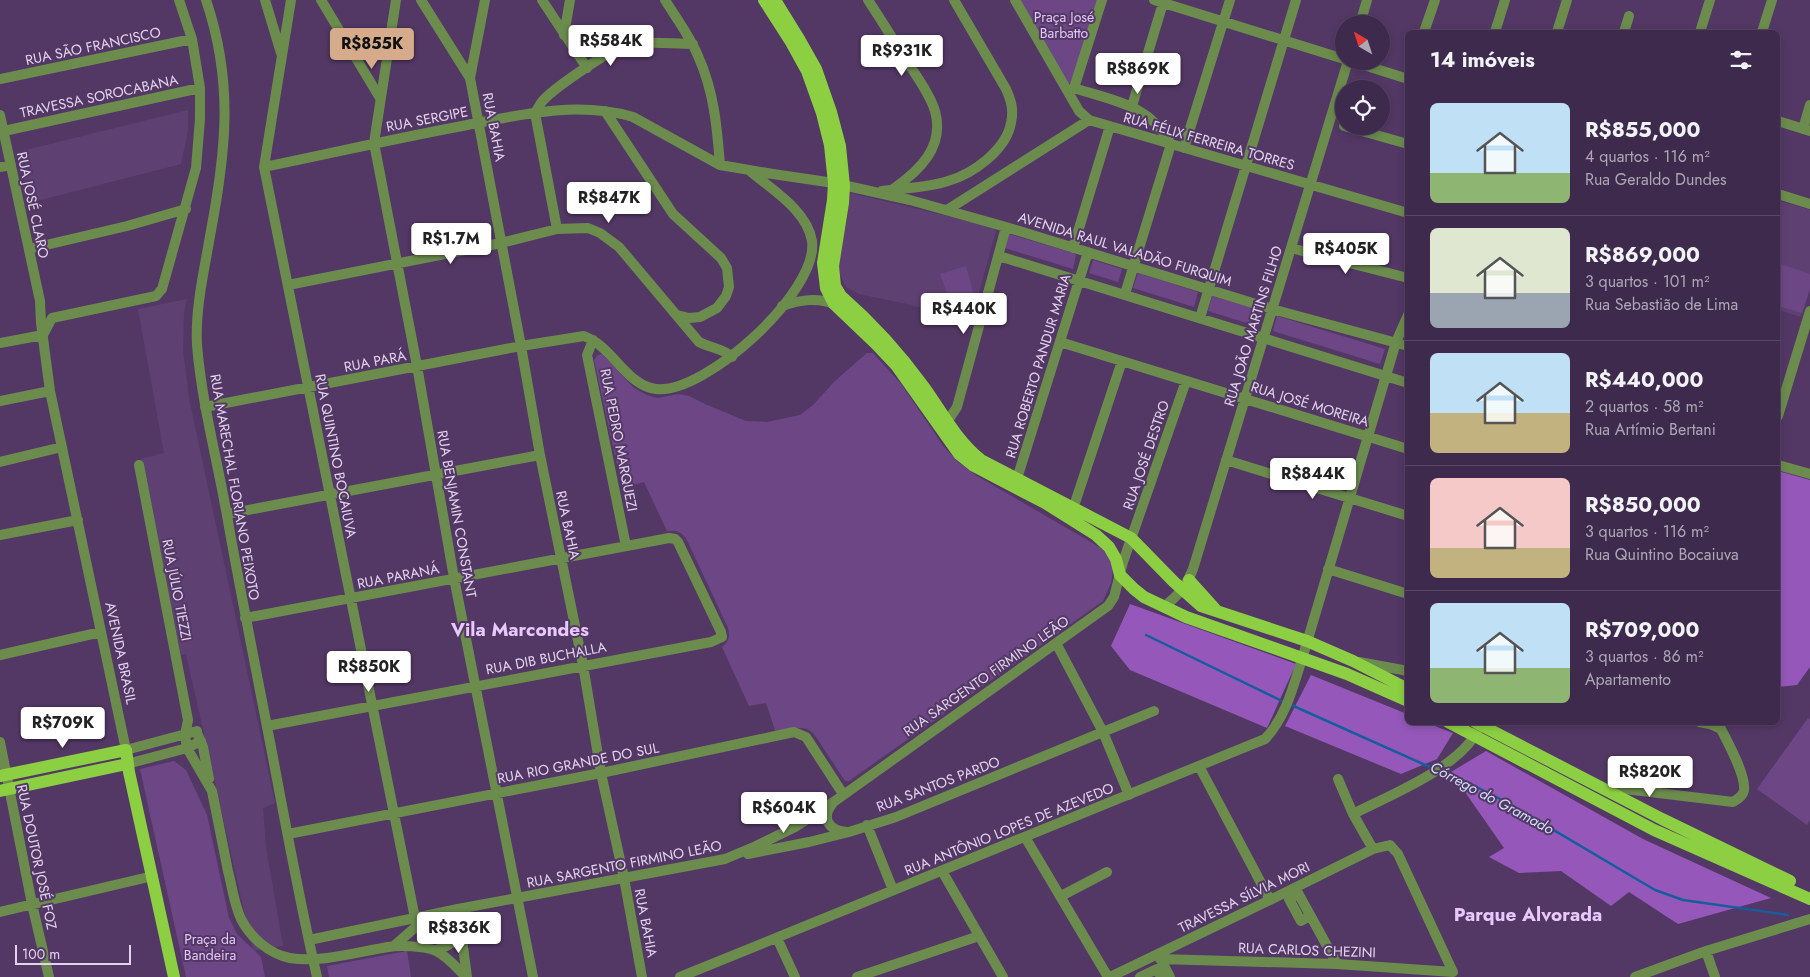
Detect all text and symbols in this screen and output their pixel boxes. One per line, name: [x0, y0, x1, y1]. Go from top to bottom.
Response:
park label: Praça José Barbatto: [1034, 7, 1094, 43]
north arrow: [1335, 15, 1390, 70]
map controls: [1335, 15, 1390, 135]
street label: RUA SÃO FRANCISCO: [23, 22, 163, 70]
pin: R$584K: [570, 24, 652, 67]
pin: R$855K: [331, 28, 413, 70]
text: R$584K: [579, 29, 643, 52]
text: R$855K: [341, 32, 403, 55]
pin: R$931K: [861, 34, 943, 77]
text: R$931K: [872, 39, 932, 62]
text: 14 imóveis: [1430, 45, 1535, 75]
icon: filters: [1727, 46, 1755, 74]
pin: R$869K: [1097, 52, 1179, 95]
text: R$869K: [1107, 57, 1169, 80]
street label: TRAVESSA SOROCABANA: [18, 69, 181, 123]
button: locate: [1335, 80, 1390, 135]
street label: RUA BAHIA: [478, 91, 511, 164]
street label: RUA SERGIPE: [384, 101, 470, 137]
street label: RUA FÉLIX FERREIRA TORRES: [1121, 107, 1297, 175]
text: R$855,000: [1585, 115, 1700, 145]
icon: home: [1470, 123, 1530, 183]
text: 4 quartos · 116 m²: [1585, 145, 1710, 168]
street label: RUA JOSÉ CLARO: [12, 150, 54, 260]
text: Rua Geraldo Dundes: [1585, 168, 1727, 191]
pin: R$847K: [568, 182, 650, 224]
text: R$847K: [578, 186, 640, 209]
street label: AVENIDA RAUL VALADÃO FURQUIM: [1016, 207, 1234, 291]
pin: R$1.7M: [410, 222, 492, 265]
text: R$1.7M: [422, 227, 480, 250]
pin: R$405K: [1305, 232, 1387, 275]
text: R$405K: [1314, 237, 1378, 260]
text: R$869,000: [1585, 240, 1700, 270]
street label: RUA JOÃO MARTINS FILHO: [1219, 243, 1287, 409]
icon: home: [1470, 248, 1530, 308]
text: 3 quartos · 101 m²: [1585, 270, 1709, 293]
street label: RUA ROBERTO PANDUR MARIA: [1000, 271, 1076, 461]
pin: R$440K: [923, 292, 1005, 335]
text: Rua Sebastião de Lima: [1585, 293, 1738, 316]
text: R$440K: [932, 297, 996, 320]
street label: RUA PARÁ: [342, 345, 409, 377]
text: R$440,000: [1585, 365, 1703, 395]
street label: RUA PEDRO MARQUEZI: [595, 367, 643, 513]
street label: RUA MARECHAL FLORIANO PEIXOTO: [205, 372, 265, 602]
street label: RUA QUINTINO BOCAIUVA: [310, 372, 362, 541]
icon: home: [1470, 373, 1530, 433]
street label: RUA JOSÉ MOREIRA: [1249, 377, 1372, 432]
text: 2 quartos · 58 m²: [1585, 395, 1704, 418]
street label: RUA JOSÉ DESTRO: [1118, 398, 1174, 512]
text: Rua Artímio Bertani: [1585, 418, 1716, 441]
street label: RUA BENJAMIN CONSTANT: [432, 429, 482, 600]
pin: R$844K: [1272, 458, 1354, 500]
text: R$844K: [1281, 462, 1345, 485]
street label: RUA BAHIA: [551, 489, 585, 562]
text: R$850,000: [1585, 490, 1701, 520]
icon: home: [1470, 498, 1530, 558]
text: 3 quartos · 116 m²: [1585, 520, 1709, 543]
street label: RUA JÚLIO TIEZZI: [157, 537, 197, 643]
text: Rua Quintino Bocaiuva: [1585, 543, 1739, 566]
street label: RUA PARANÁ: [355, 558, 441, 594]
street label: AVENIDA BRASIL: [100, 600, 142, 707]
street label: RUA SARGENTO FIRMINO LEÃO: [899, 611, 1073, 741]
text: R$709,000: [1585, 615, 1699, 645]
district label: Vila Marcondes: [450, 616, 589, 643]
icon: home: [1470, 623, 1530, 683]
street label: RUA DIB BUCHALLA: [484, 636, 609, 680]
text: 3 quartos · 86 m²: [1585, 645, 1703, 668]
pin: R$850K: [328, 650, 410, 693]
text: R$850K: [338, 655, 400, 678]
text: Apartamento: [1585, 668, 1671, 691]
pin: R$709K: [22, 706, 104, 749]
text: R$709K: [32, 711, 94, 734]
street label: RUA RIO GRANDE DO SUL: [495, 737, 661, 788]
street label: RUA SANTOS PARDO: [873, 751, 1003, 817]
water label: Córrego do Gramado: [1426, 756, 1558, 840]
pin: R$820K: [1609, 756, 1691, 798]
text: R$820K: [1619, 760, 1681, 783]
street label: RUA ANTÔNIO LOPES DE AZEVEDO: [901, 778, 1117, 880]
street label: RUA DOUTOR JOSÉ FOZ: [12, 783, 62, 932]
pin: R$604K: [743, 792, 825, 834]
text: R$604K: [752, 796, 816, 819]
street label: RUA SARGENTO FIRMINO LEÃO: [525, 835, 723, 893]
street label: TRAVESSA SÍLVIA MORI: [1175, 857, 1313, 937]
street label: RUA BAHIA: [630, 887, 663, 960]
district label: Parque Alvorada: [1454, 901, 1602, 928]
pin: R$836K: [418, 912, 500, 954]
text: R$836K: [428, 916, 490, 939]
park label: Praça da Bandeira: [184, 929, 236, 965]
street label: RUA CARLOS CHEZINI: [1238, 938, 1376, 962]
scale bar: [15, 942, 131, 965]
text: 100 m: [22, 944, 60, 964]

